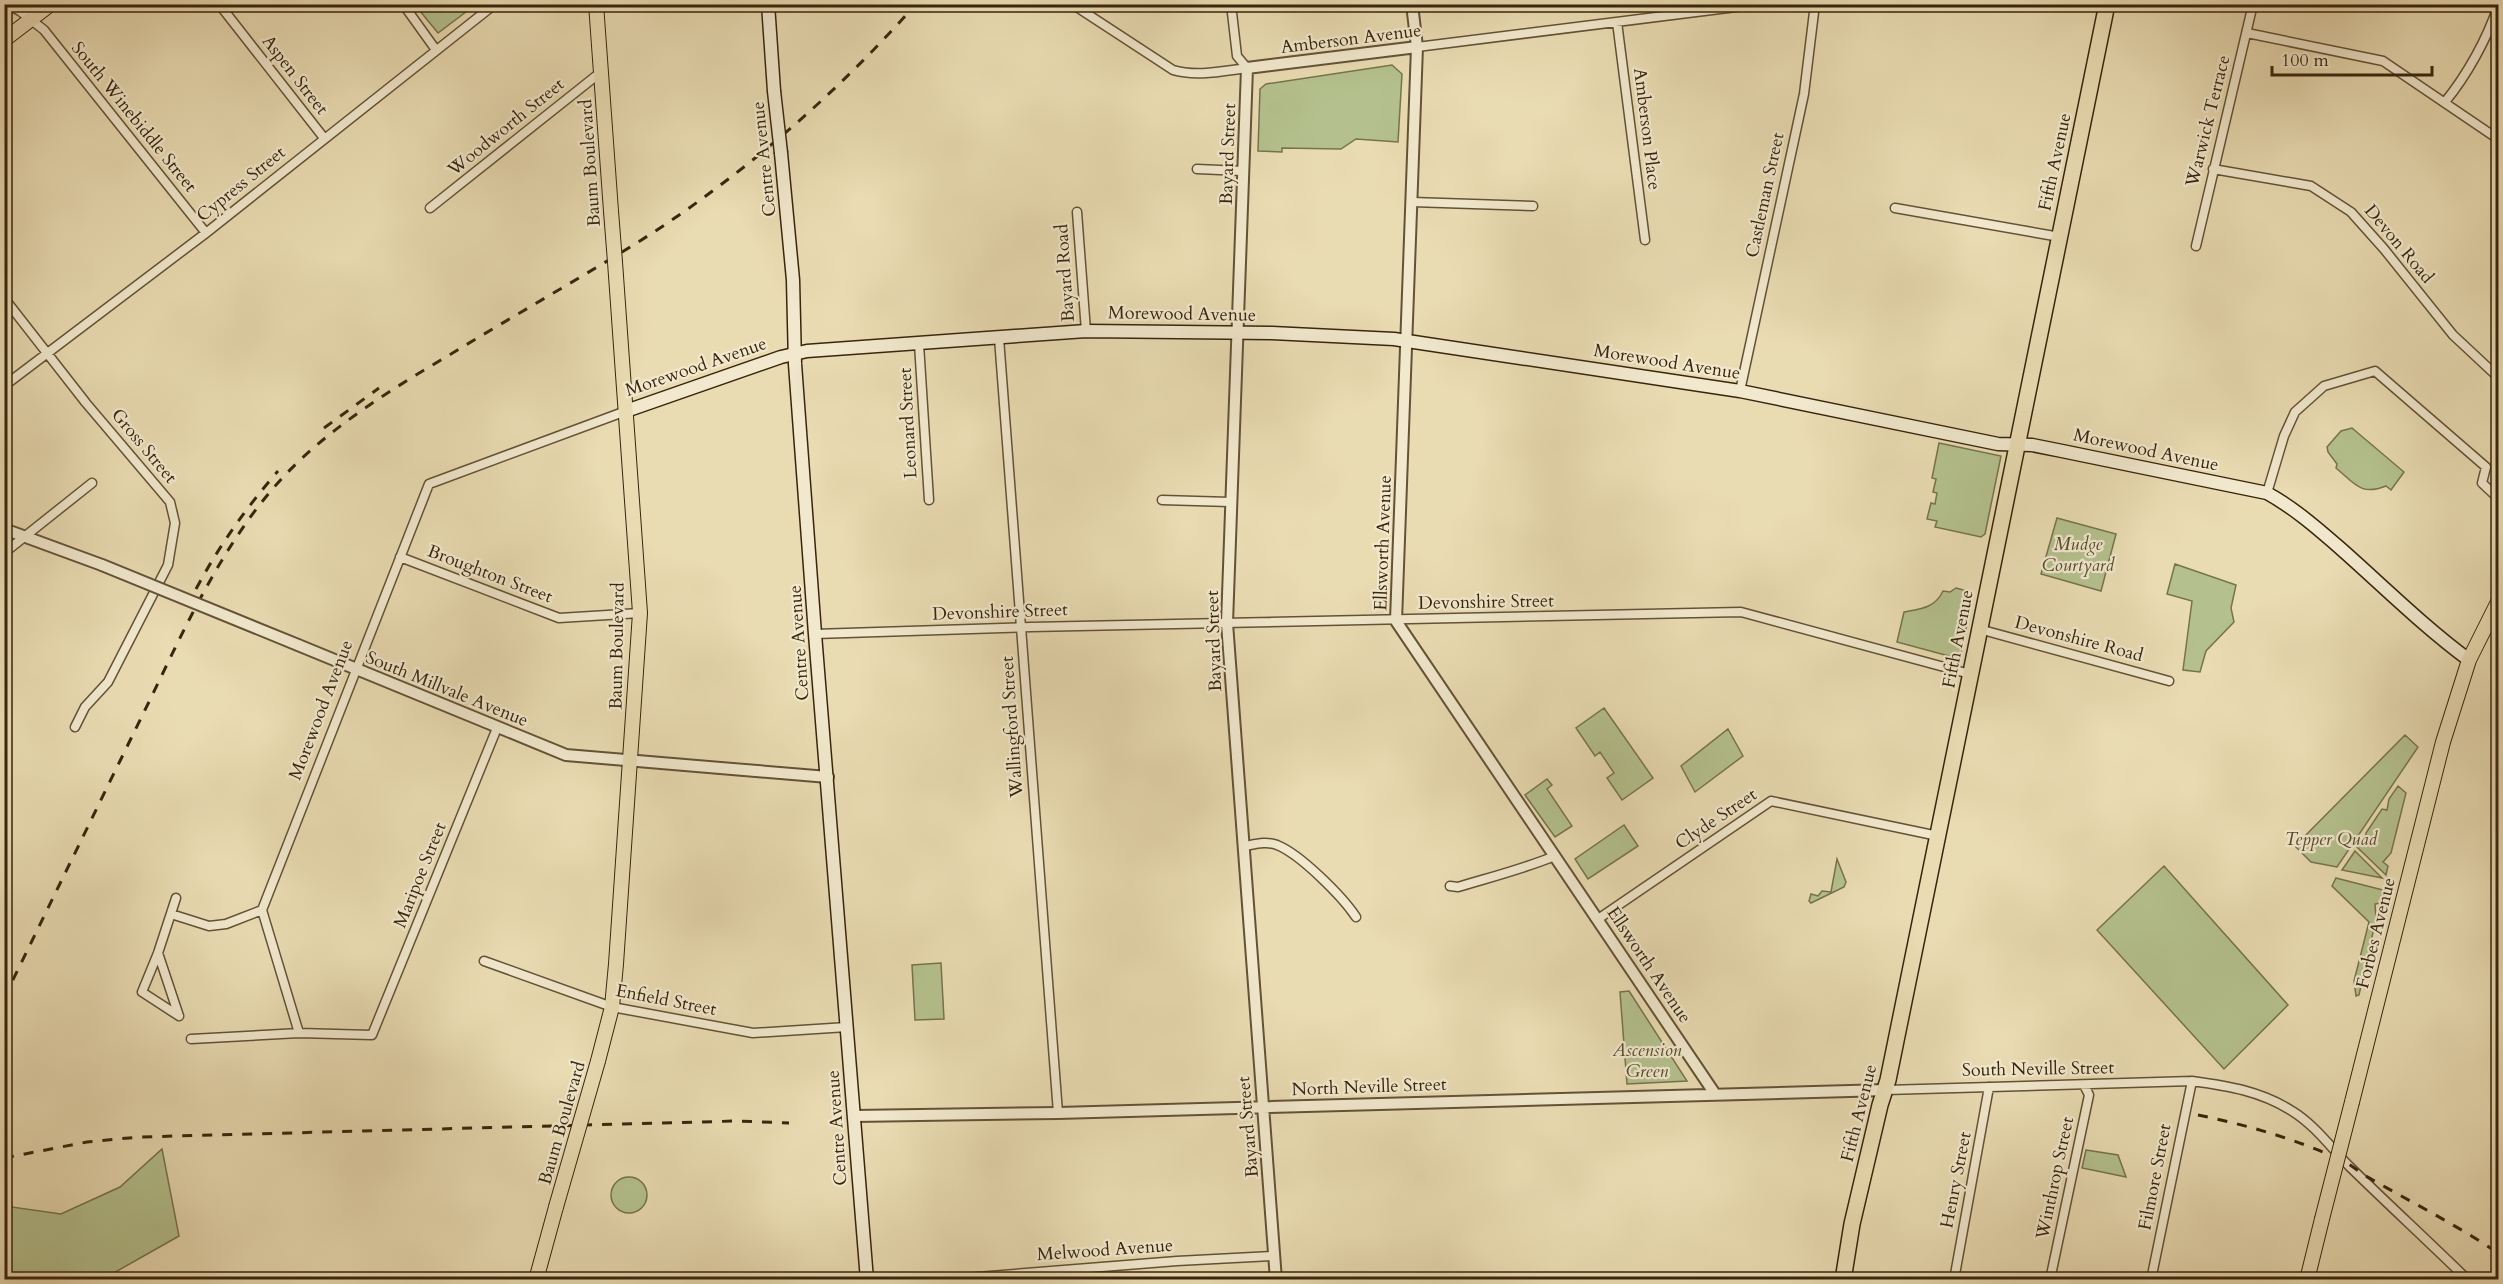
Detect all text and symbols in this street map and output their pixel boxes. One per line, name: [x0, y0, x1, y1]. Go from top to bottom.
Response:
street label: Amberson Avenue: [1279, 18, 1423, 60]
street label: Aspen Street: [256, 30, 334, 120]
street label: South Winebiddle Street: [65, 36, 203, 198]
scale bar: [2272, 39, 2432, 77]
text: 100 m: [2281, 48, 2329, 73]
street label: Warwick Terrace: [2179, 52, 2236, 191]
street label: Amberson Place: [1627, 67, 1667, 191]
street label: Woodworth Street: [442, 72, 570, 182]
street label: Baum Boulevard: [573, 98, 607, 228]
street label: Centre Avenue: [746, 100, 782, 218]
street label: Bayard Street: [1214, 102, 1242, 205]
street label: Fifth Avenue: [2032, 111, 2078, 213]
street label: Castleman Street: [1740, 130, 1791, 260]
street label: Cypress Street: [191, 140, 291, 228]
street label: Devon Road: [2358, 199, 2440, 289]
street label: Bayard Road: [1049, 223, 1081, 323]
street label: Morewood Avenue: [1108, 300, 1256, 328]
street label: Morewood Avenue: [622, 331, 770, 403]
street label: Morewood Avenue: [1592, 338, 1742, 386]
street label: Leonard Street: [893, 367, 923, 479]
street label: Gross Street: [105, 403, 183, 489]
street label: Morewood Avenue: [2071, 422, 2221, 478]
street label: Ellsworth Avenue: [1368, 475, 1398, 611]
park label: Mudge Courtyard: [2042, 532, 2116, 578]
street label: Broughton Street: [424, 539, 556, 609]
street label: Baum Boulevard: [603, 582, 631, 710]
street label: Centre Avenue: [782, 584, 816, 702]
street label: Devonshire Street: [1418, 588, 1554, 616]
street label: Fifth Avenue: [1936, 588, 1980, 690]
street label: Bayard Street: [1200, 589, 1228, 692]
street label: Devonshire Street: [932, 597, 1069, 627]
street label: Devonshire Road: [2012, 610, 2146, 668]
street label: Morewood Avenue: [283, 636, 359, 784]
street label: South Millvale Avenue: [362, 645, 532, 733]
street label: Wallingford Street: [995, 655, 1029, 800]
street label: Clyde Street: [1670, 782, 1762, 856]
street label: Maripoe Street: [387, 818, 453, 932]
park label: Tepper Quad: [2285, 827, 2379, 852]
street label: Forbes Avenue: [2350, 875, 2402, 991]
street label: Ellsworth Avenue: [1601, 902, 1697, 1028]
street label: Enfield Street: [614, 978, 719, 1022]
park label: Ascension Green: [1611, 1038, 1682, 1084]
street label: South Neville Street: [1962, 1055, 2115, 1083]
street label: Baum Boulevard: [532, 1058, 592, 1188]
street label: Fifth Avenue: [1835, 1062, 1883, 1164]
street label: Centre Avenue: [820, 1069, 854, 1187]
street label: North Neville Street: [1291, 1072, 1447, 1102]
street label: Bayard Street: [1231, 1075, 1265, 1179]
street label: Winthrop Street: [2030, 1114, 2080, 1243]
street label: Filmore Street: [2132, 1121, 2178, 1232]
street label: Henry Street: [1934, 1129, 1978, 1230]
street label: Melwood Avenue: [1036, 1233, 1174, 1267]

